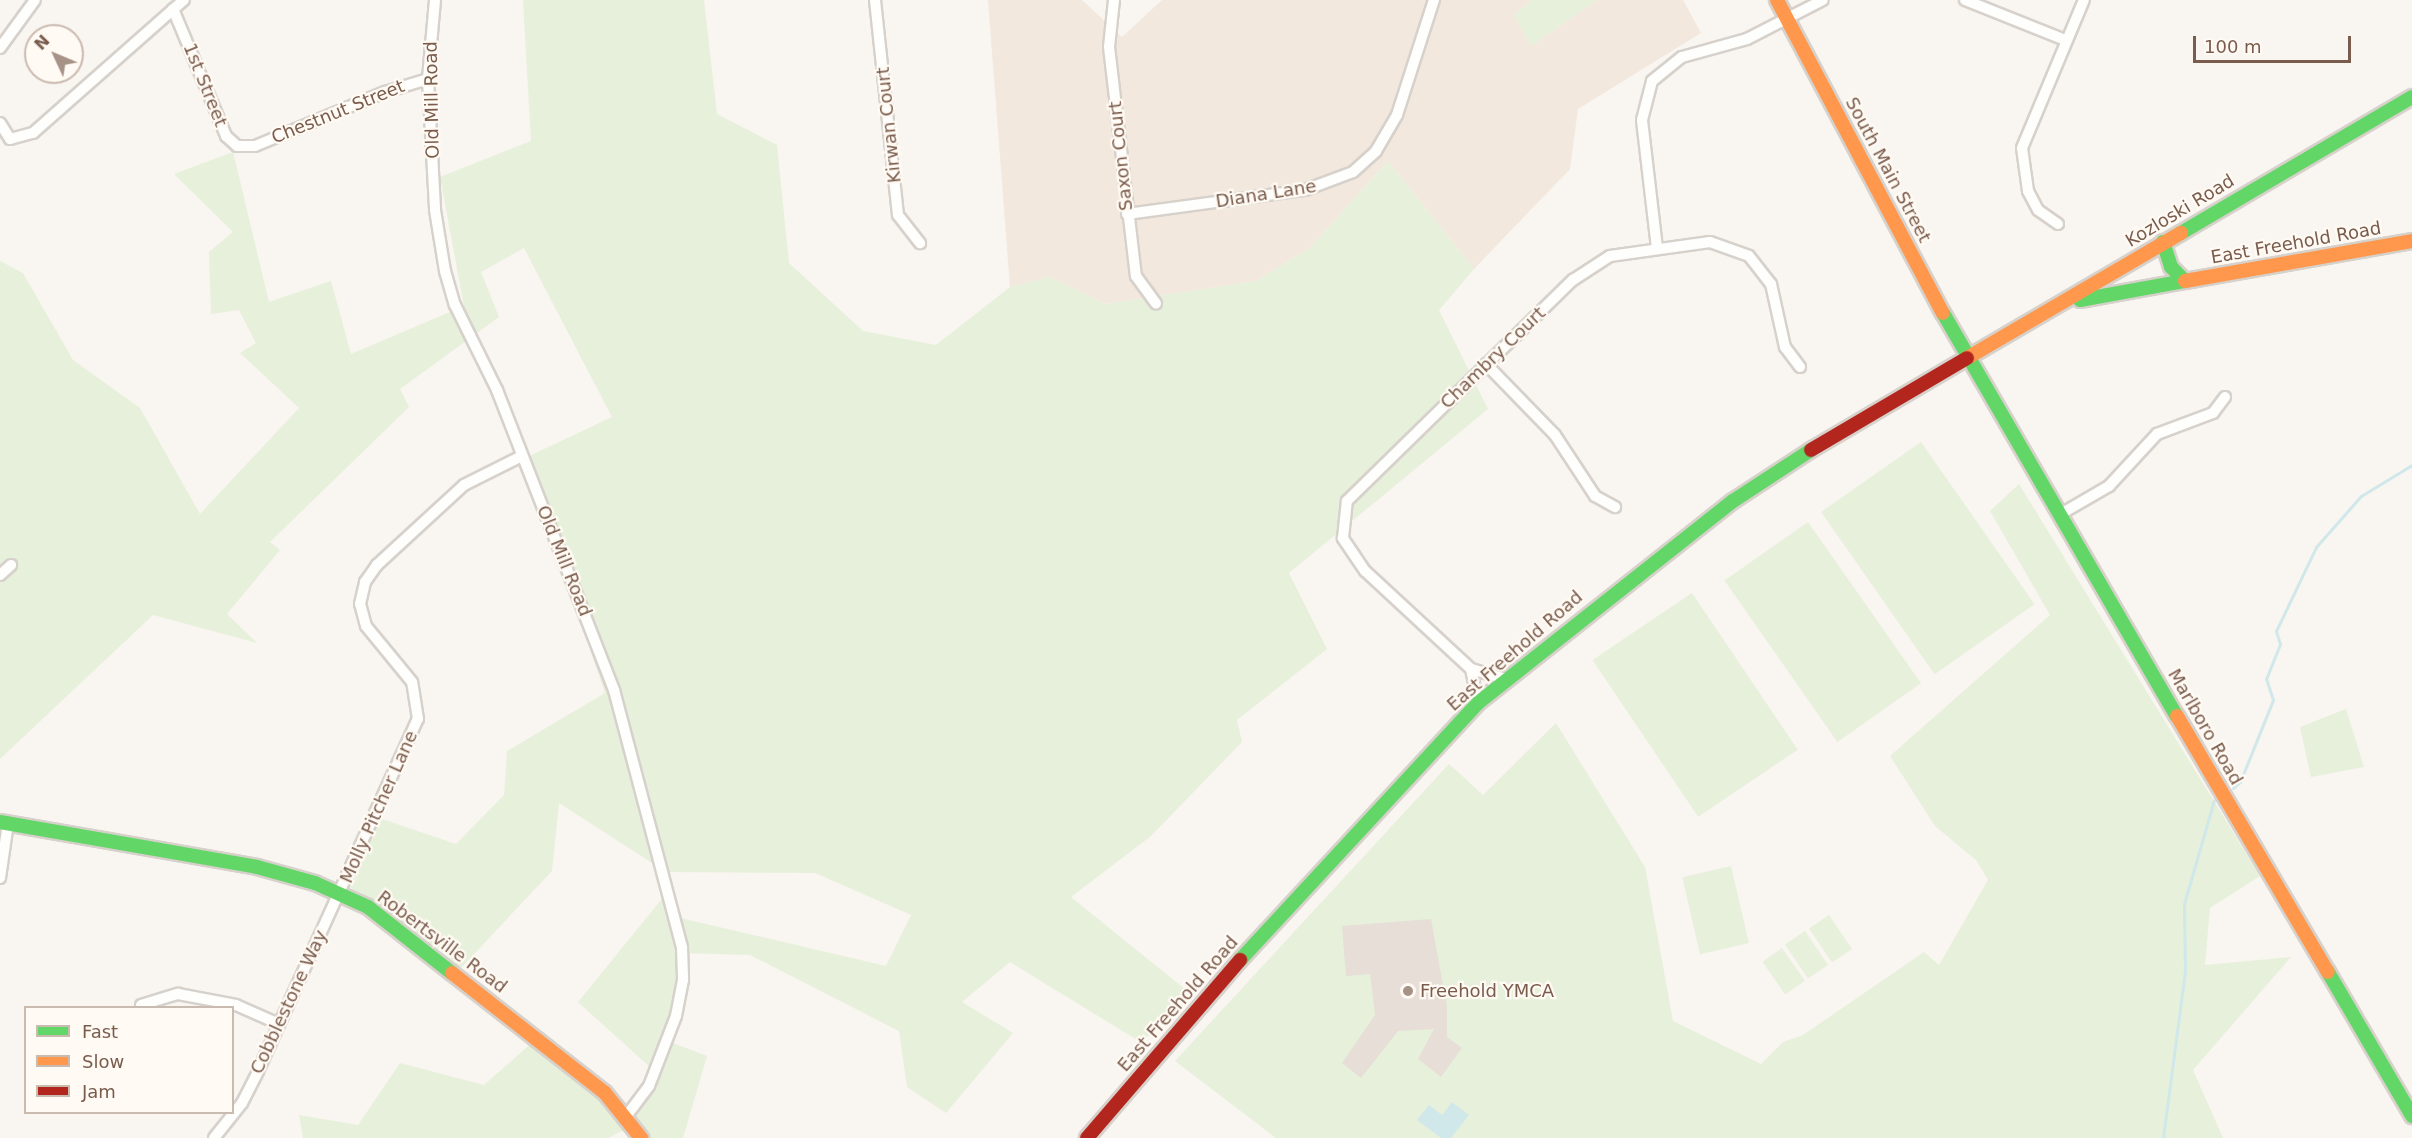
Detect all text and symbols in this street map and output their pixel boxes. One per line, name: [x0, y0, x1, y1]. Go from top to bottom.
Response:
north arrow: [24, 24, 84, 84]
scale bar: [2196, 24, 2354, 62]
text: N: [31, 31, 54, 54]
text: 100 m: [2204, 36, 2262, 57]
street label: 1st Street: [178, 40, 232, 130]
street label: Old Mill Road: [420, 41, 444, 159]
street label: Kirwan Court: [872, 66, 906, 184]
street label: Chestnut Street: [268, 75, 408, 149]
street label: South Main Street: [1841, 94, 1935, 246]
street label: Saxon Court: [1105, 100, 1137, 212]
street label: Kozloski Road: [2122, 170, 2238, 252]
street label: Diana Lane: [1214, 175, 1318, 213]
street label: East Freehold Road: [2209, 217, 2383, 269]
street label: Chambry Court: [1436, 303, 1550, 413]
street label: Old Mill Road: [532, 502, 596, 620]
street label: East Freehold Road: [1443, 586, 1587, 716]
street label: Marlboro Road: [2163, 665, 2247, 789]
street label: Molly Pitcher Lane: [336, 727, 422, 887]
street label: Robertsville Road: [373, 886, 511, 998]
street label: Cobblestone Way: [246, 927, 332, 1077]
street label: East Freehold Road: [1113, 932, 1243, 1076]
place label: Freehold YMCA: [1420, 980, 1554, 1002]
marker: Freehold YMCA: [1401, 984, 1415, 998]
legend: [24, 1006, 234, 1114]
text: Fast: [82, 1021, 118, 1042]
text: Slow: [82, 1051, 124, 1072]
text: Jam: [82, 1081, 116, 1102]

